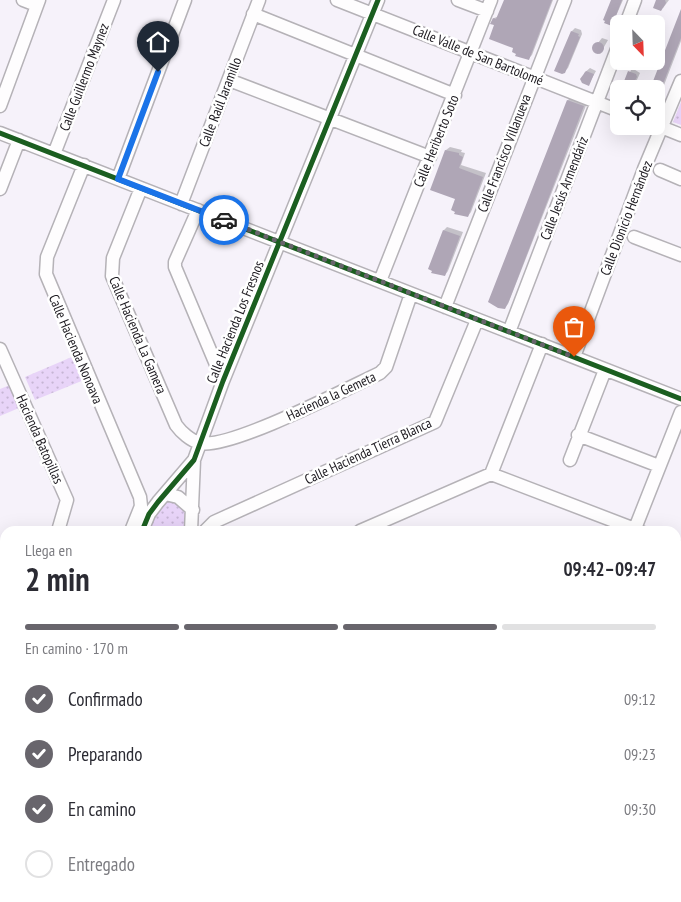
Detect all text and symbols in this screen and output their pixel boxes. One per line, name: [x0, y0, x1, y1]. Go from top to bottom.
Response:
north arrow: [610, 15, 665, 70]
map controls: [610, 15, 665, 135]
street label: Calle Guillermo Maynez: [55, 21, 113, 133]
pin: [137, 21, 179, 72]
street label: Calle Valle de San Bartolomé: [410, 21, 546, 90]
icon: home: [144, 28, 172, 56]
street label: Calle Raúl Jaramillo: [195, 54, 245, 150]
button: locate: [610, 80, 665, 135]
street label: Calle Francisco Villanueva: [473, 91, 535, 215]
street label: Calle Heriberto Soto: [409, 92, 463, 190]
street label: Calle Jesús Armendáriz: [536, 134, 592, 242]
street label: Calle Dionicio Hernández: [596, 158, 656, 278]
courier: [199, 195, 249, 245]
icon: car: [210, 206, 238, 234]
street label: Calle Hacienda Los Fresnos: [202, 258, 268, 386]
street label: Calle Hacienda La Gamera: [105, 274, 171, 396]
street label: Calle Hacienda Nonoava: [45, 292, 107, 406]
pin: [553, 306, 595, 357]
icon: bag: [560, 313, 588, 341]
street label: Hacienda la Gemeta: [283, 367, 379, 425]
street label: Hacienda Batopillas: [12, 392, 68, 487]
street label: Calle Hacienda Tierra Blanca: [302, 414, 434, 488]
text: Llega en: [25, 540, 72, 560]
text: 09:42–09:47: [563, 557, 656, 581]
text: 2 min: [25, 558, 90, 600]
text: En camino · 170 m: [25, 638, 128, 658]
icon: check: [25, 685, 53, 713]
text: Confirmado: [68, 687, 143, 711]
text: 09:12: [624, 689, 656, 709]
icon: check: [25, 740, 53, 768]
text: Preparando: [68, 742, 143, 766]
text: 09:23: [624, 744, 656, 764]
icon: check: [25, 795, 53, 823]
text: En camino: [68, 797, 136, 821]
text: 09:30: [624, 799, 656, 819]
text: Entregado: [68, 852, 135, 876]

